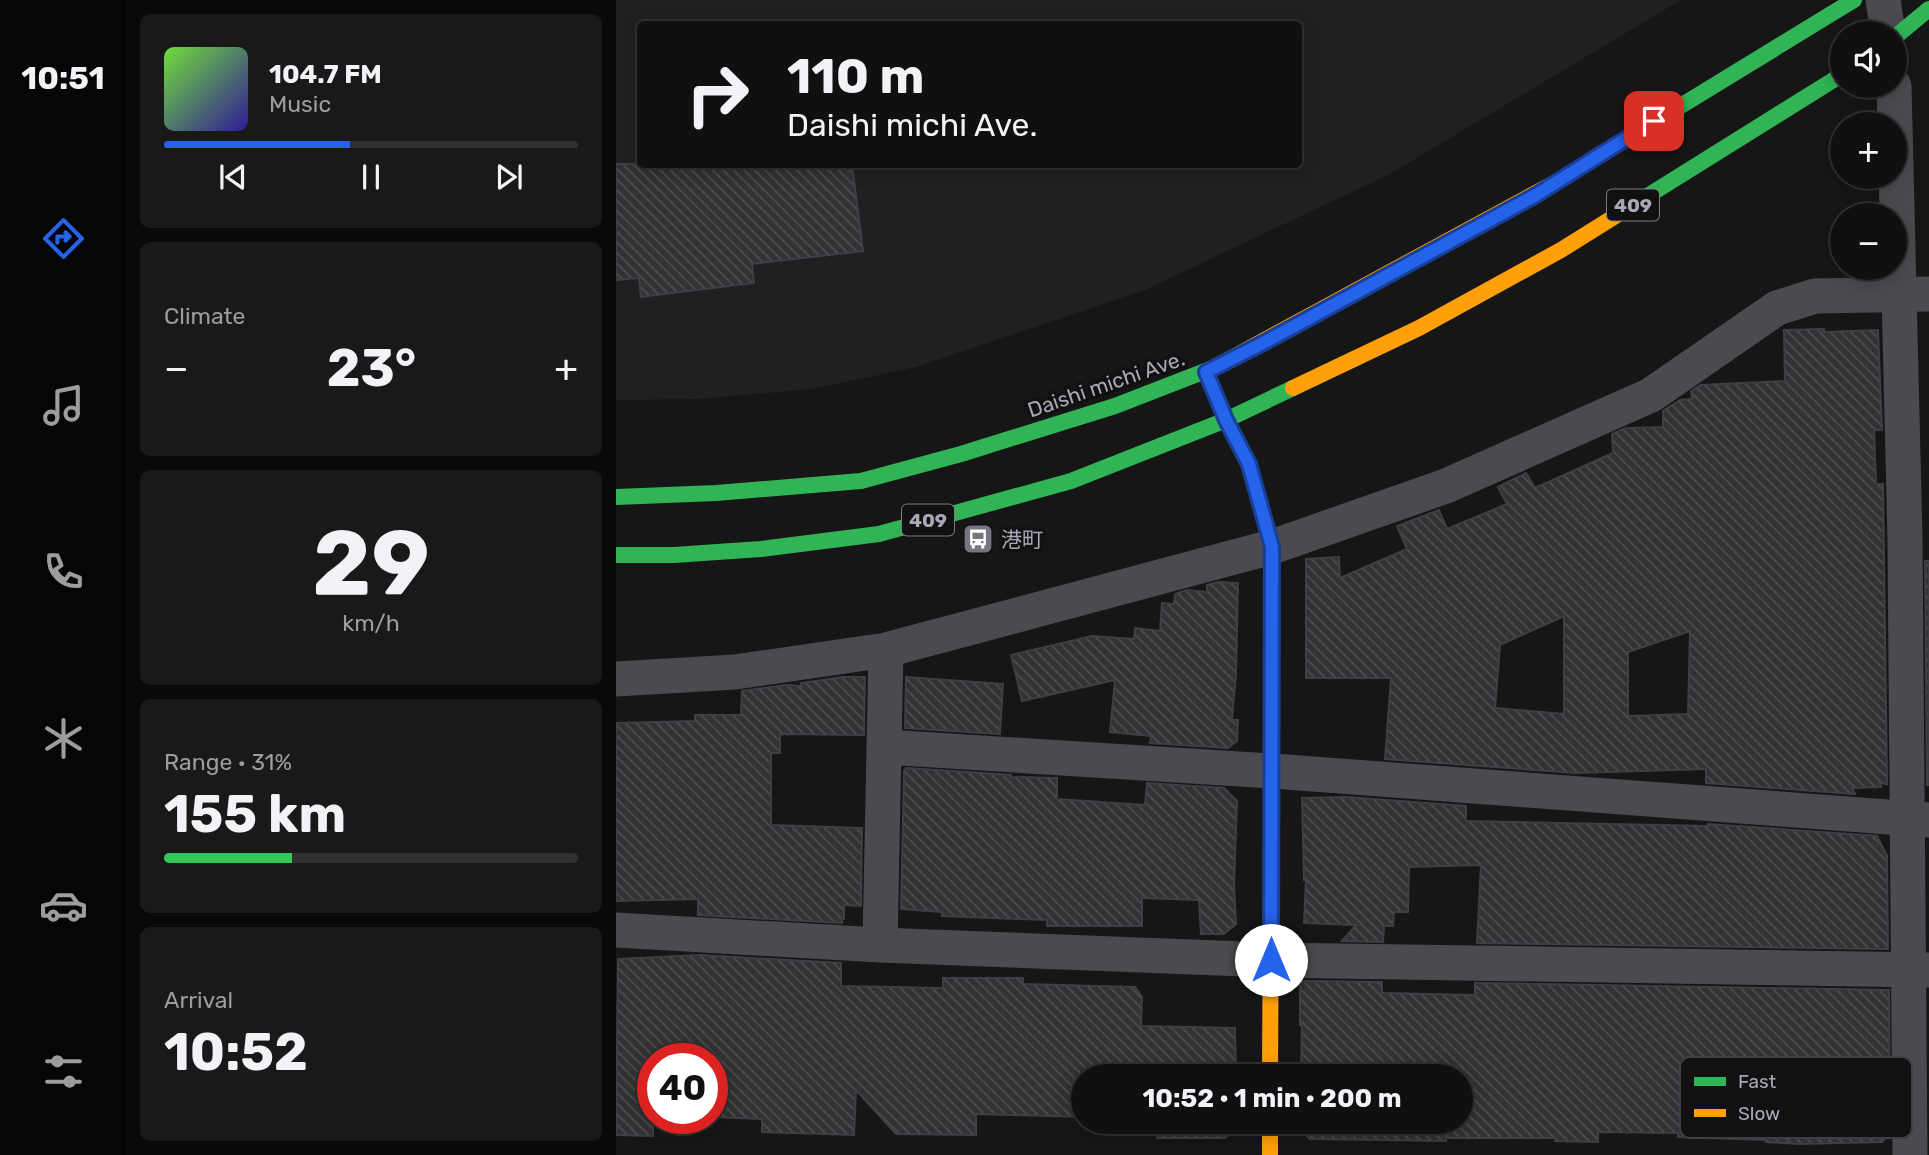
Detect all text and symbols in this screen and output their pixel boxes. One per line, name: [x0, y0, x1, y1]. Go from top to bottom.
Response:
map controls: [1830, 21, 1907, 280]
button: sound: [1830, 21, 1907, 98]
text: 110 m: [787, 47, 924, 105]
icon: right: [672, 49, 763, 140]
text: 10:51: [21, 59, 105, 97]
text: 104.7 FM: [269, 59, 382, 90]
text: Music: [269, 90, 331, 118]
pin: [1624, 91, 1684, 151]
icon: arrive: [1635, 102, 1673, 140]
text: Daishi michi Ave.: [787, 106, 1038, 144]
button: +: [1830, 112, 1907, 189]
icon: previous: [214, 158, 252, 196]
icon: pause: [352, 158, 390, 196]
icon: next: [490, 158, 528, 196]
road number: 409: [1607, 190, 1659, 220]
button: −: [1830, 203, 1907, 280]
icon: directions: [39, 214, 88, 263]
text: Climate: [164, 302, 245, 330]
text: 23°: [327, 337, 416, 399]
text: −: [164, 345, 189, 391]
text: +: [554, 345, 578, 391]
street label: Daishi michi Ave.: [1024, 345, 1188, 423]
icon: music: [39, 381, 88, 430]
road number: 409: [902, 505, 954, 536]
text: 29: [312, 509, 430, 617]
bus stop icon: 港町: [961, 522, 995, 556]
place label: 港町: [1001, 527, 1043, 552]
icon: phone: [39, 547, 88, 596]
text: km/h: [342, 609, 400, 637]
icon: climate: [39, 714, 88, 763]
text: Range · 31%: [164, 748, 292, 776]
text: 155 km: [164, 783, 346, 845]
icon: car: [39, 881, 88, 930]
position arrow: [1234, 923, 1308, 997]
text: Arrival: [164, 986, 233, 1014]
text: 10:52: [164, 1021, 308, 1083]
speed limit sign: 40: [637, 1043, 728, 1134]
icon: filters: [39, 1047, 88, 1096]
legend: [1680, 1057, 1912, 1138]
text: Fast: [1738, 1070, 1777, 1093]
text: 10:52 · 1 min · 200 m: [1142, 1083, 1402, 1114]
text: Slow: [1738, 1102, 1780, 1125]

